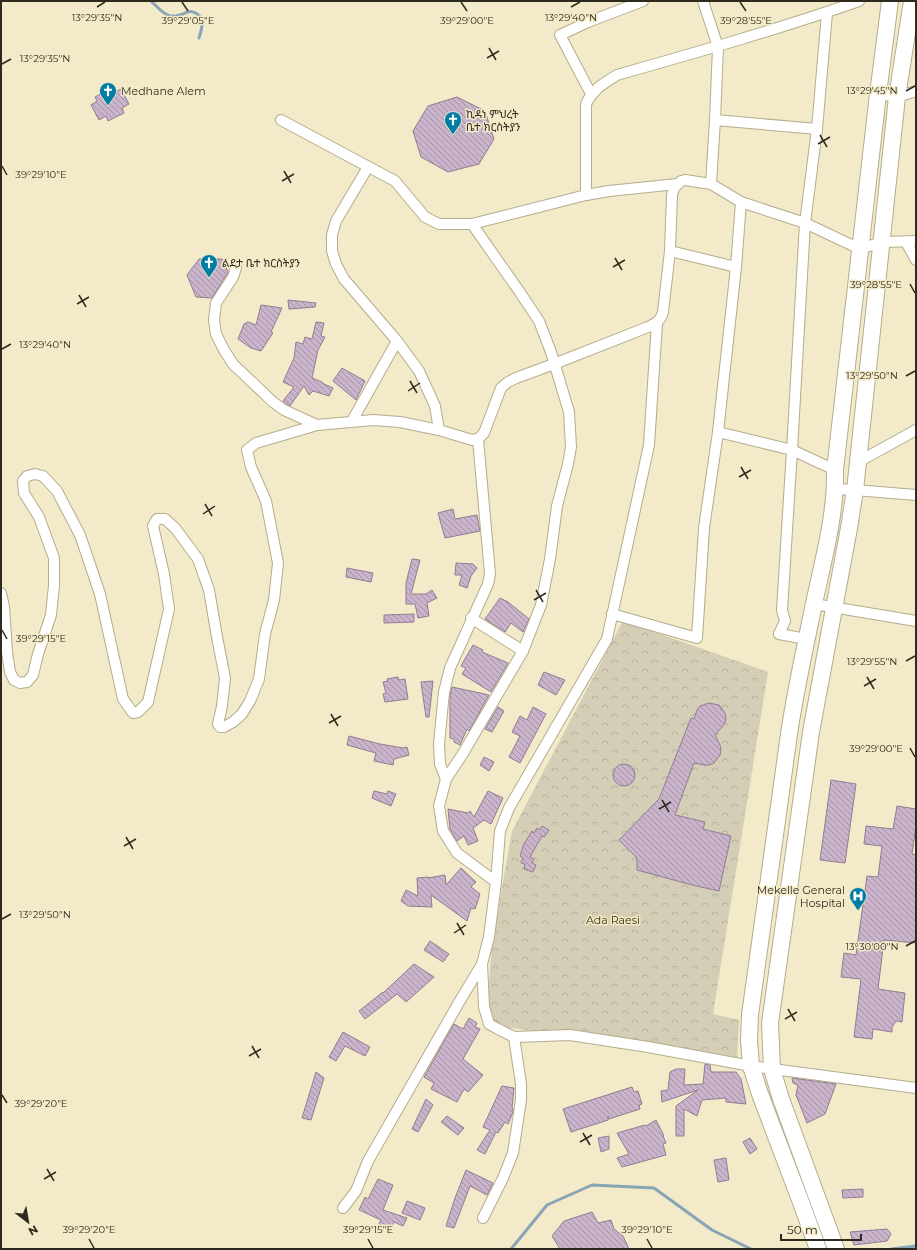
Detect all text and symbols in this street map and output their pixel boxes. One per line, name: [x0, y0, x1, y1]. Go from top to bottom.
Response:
text: 13°29'35"N: [72, 11, 122, 24]
text: 13°29'40"N: [545, 11, 597, 24]
text: 39°29'05"E: [162, 14, 215, 27]
text: 39°29'00"E: [440, 14, 494, 27]
text: 39°28'55"E: [720, 14, 772, 27]
text: 13°29'35"N: [20, 52, 70, 65]
church icon: Medhane Alem: [98, 81, 118, 106]
place label: Medhane Alem: [121, 84, 206, 98]
text: 13°29'45"N: [846, 84, 898, 97]
place label: ኪዳነ ምህረት ቤተ ክርስትያን: [466, 107, 521, 134]
church icon: ኪዳነ ምህረት ቤተ ክርስትያን: [443, 110, 463, 135]
text: 39°29'10"E: [15, 168, 67, 181]
church icon: ልደታ ቤተ ክርስትያን: [199, 253, 219, 278]
place label: ልደታ ቤተ ክርስትያን: [222, 256, 301, 270]
text: 39°28'55"E: [850, 278, 902, 291]
text: 13°29'40"N: [19, 338, 71, 351]
text: 13°29'50"N: [846, 369, 898, 382]
text: 39°29'15"E: [16, 632, 66, 645]
text: 13°29'55"N: [847, 655, 897, 668]
text: 39°29'00"E: [849, 742, 903, 755]
place label: Mekelle General Hospital: [757, 883, 845, 910]
hospital icon: Mekelle General Hospital: [848, 886, 868, 911]
text: 13°29'50"N: [19, 908, 71, 921]
park label: Ada Raesi: [586, 913, 640, 927]
text: 13°30'00"N: [845, 940, 899, 953]
text: 39°29'20"E: [14, 1097, 68, 1110]
north arrow: [8, 1202, 48, 1242]
scale bar: [781, 1216, 861, 1242]
text: N: [26, 1222, 41, 1239]
text: 50 m: [787, 1222, 818, 1237]
text: 39°29'20"E: [62, 1223, 116, 1236]
text: 39°29'15"E: [343, 1223, 393, 1236]
text: 39°29'10"E: [621, 1223, 673, 1236]

